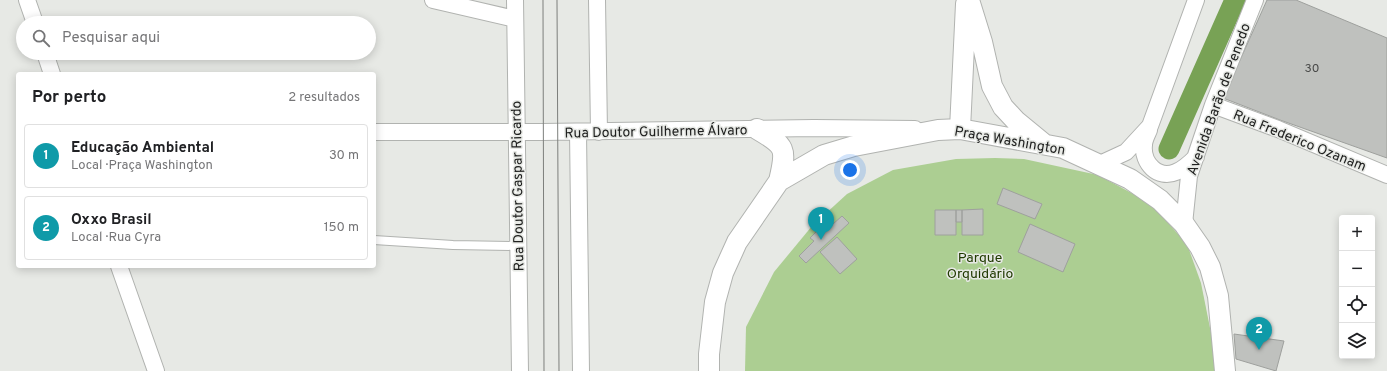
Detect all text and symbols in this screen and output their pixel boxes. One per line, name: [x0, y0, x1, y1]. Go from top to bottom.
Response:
search box: [16, 16, 376, 60]
street label: Avenida Barão de Penedo: [1184, 21, 1255, 178]
icon: search: [30, 27, 52, 49]
text: Pesquisar aqui: [62, 29, 160, 48]
house number: 30: [1305, 61, 1319, 77]
text: Por perto: [32, 87, 106, 109]
text: 2 resultados: [288, 90, 360, 106]
street label: Rua Doutor Gaspar Ricardo: [509, 100, 528, 271]
street label: Rua Frederico Ozanam: [1230, 107, 1368, 176]
street label: Rua Doutor Guilherme Álvaro: [564, 121, 748, 143]
street label: Praça Washington: [953, 123, 1067, 160]
text: Educação Ambiental: [71, 139, 214, 158]
text: 1: [43, 148, 49, 164]
text: 30 m: [329, 148, 359, 164]
text: Local · Praça Washington: [71, 158, 213, 174]
your location: [840, 160, 860, 180]
pin: 1: [808, 207, 834, 240]
text: Oxxo Brasil: [71, 211, 152, 230]
map controls: [1339, 215, 1375, 359]
button: +: [1339, 215, 1375, 251]
text: 2: [42, 220, 50, 236]
text: 150 m: [324, 220, 359, 236]
text: Local · Rua Cyra: [71, 230, 161, 246]
park label: Parque Orquidário: [947, 250, 1014, 283]
button: −: [1339, 251, 1375, 287]
button: locate: [1339, 287, 1375, 323]
pin: 2: [1246, 317, 1272, 350]
button: layers: [1339, 323, 1375, 359]

